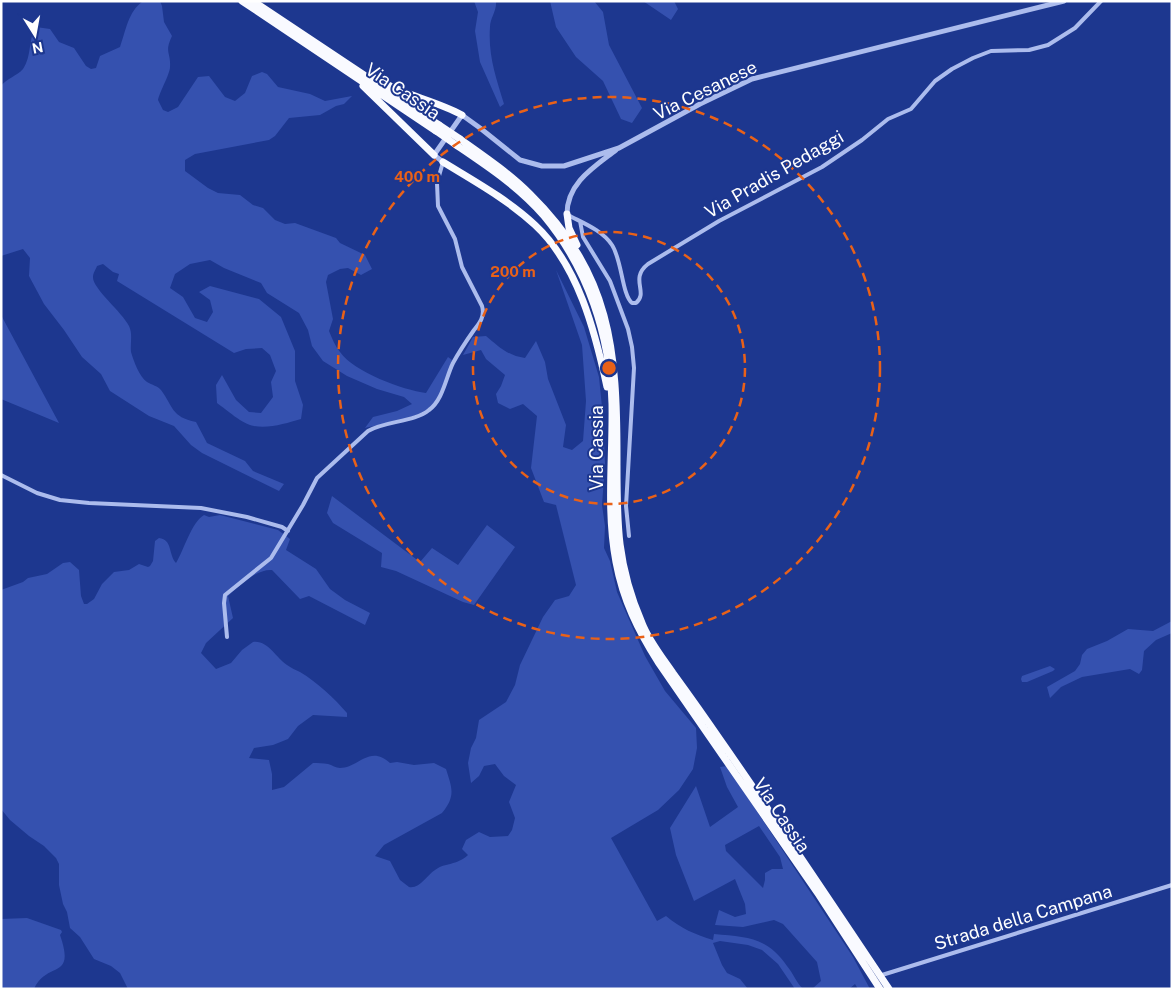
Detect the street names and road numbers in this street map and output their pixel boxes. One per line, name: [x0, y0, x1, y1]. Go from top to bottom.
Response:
street label: Via Cesanese: [650, 56, 760, 124]
street label: Via Cassia: [362, 58, 444, 124]
street label: Via Pradis Pedaggi: [701, 126, 847, 222]
street label: Via Cassia: [586, 405, 607, 491]
street label: Via Cassia: [749, 774, 815, 856]
street label: Strada della Campana: [932, 880, 1114, 954]

